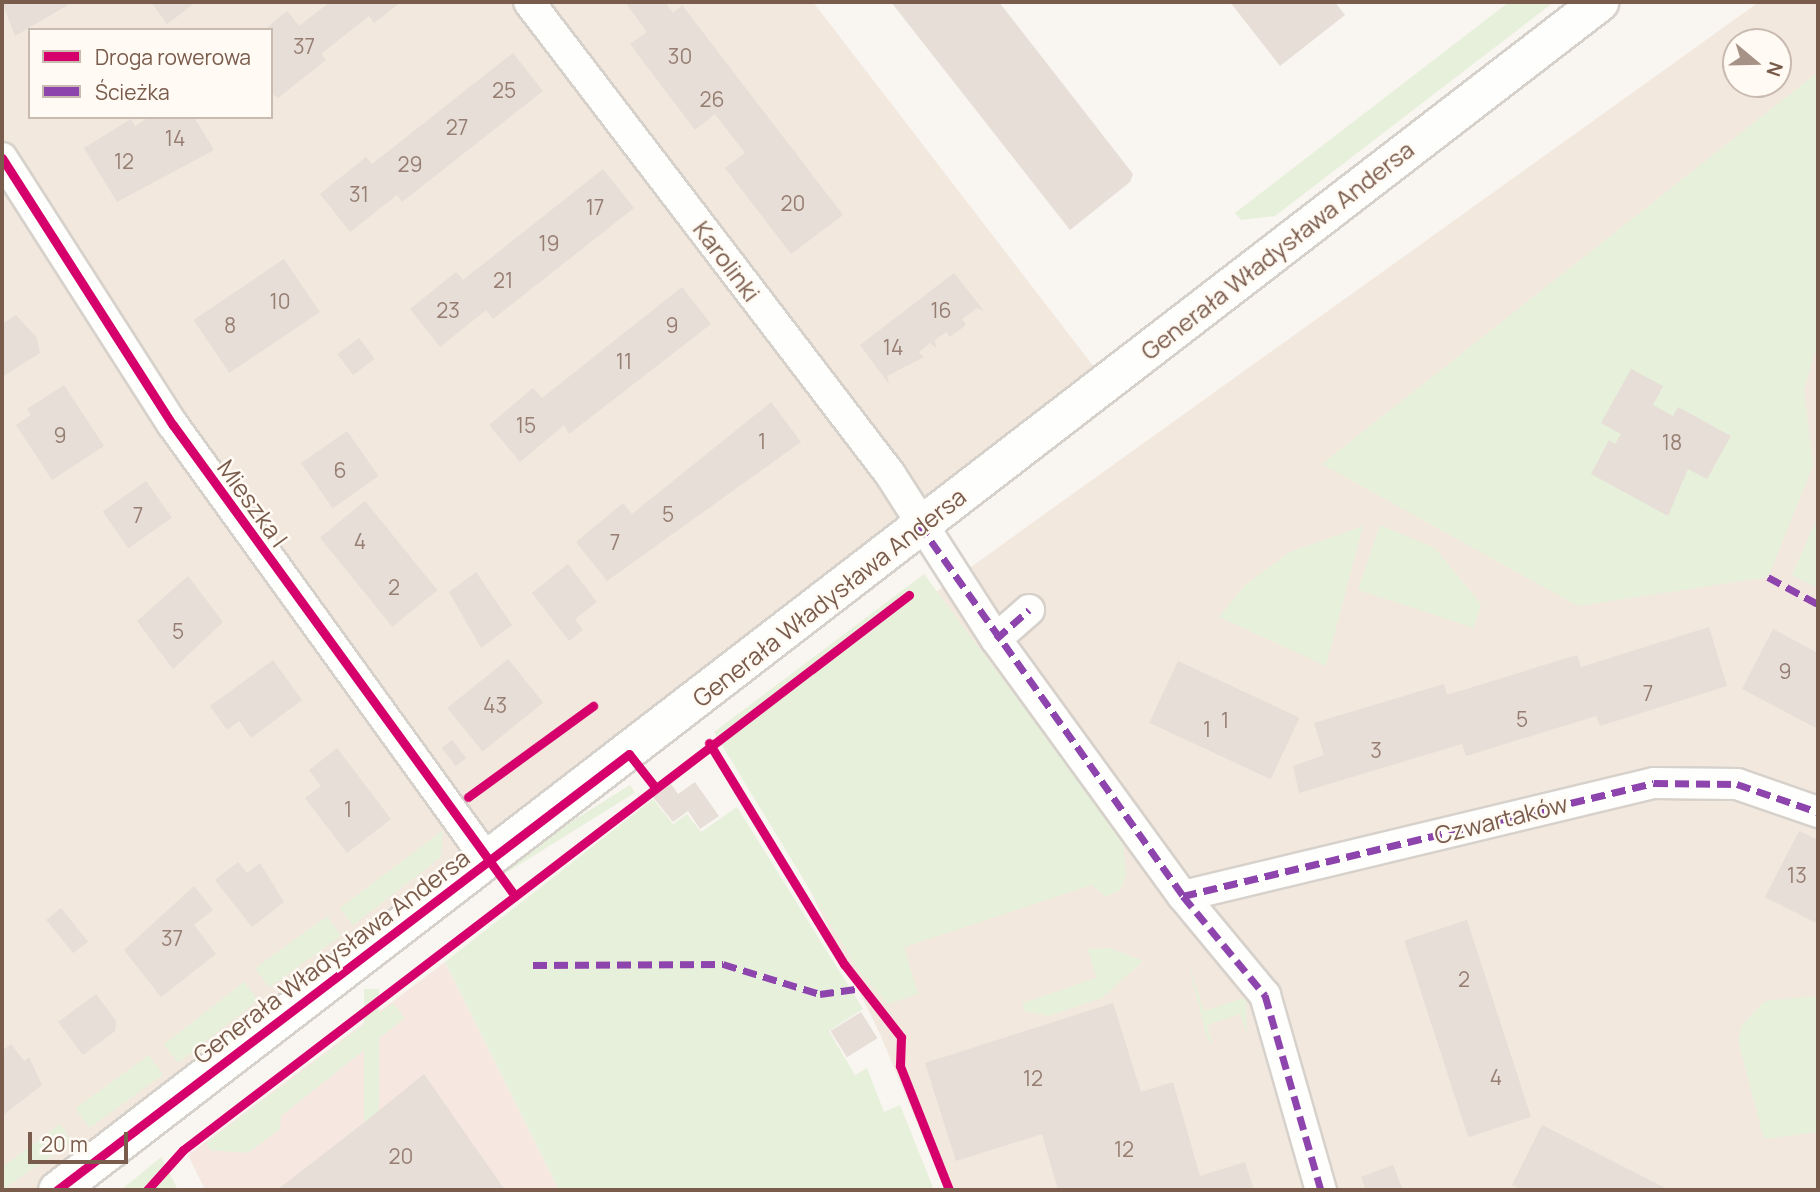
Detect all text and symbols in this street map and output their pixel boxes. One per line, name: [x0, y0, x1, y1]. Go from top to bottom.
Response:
legend: [28, 28, 273, 119]
north arrow: [1722, 28, 1792, 98]
house number: 37: [293, 33, 315, 59]
text: Droga rowerowa: [95, 43, 251, 71]
house number: 30: [668, 43, 692, 69]
text: N: [1760, 58, 1789, 80]
house number: 25: [492, 77, 516, 103]
text: Ścieżka: [95, 78, 170, 106]
house number: 26: [699, 86, 725, 112]
house number: 27: [446, 114, 468, 140]
house number: 14: [165, 125, 185, 151]
street label: Generała Władysława Andersa: [1135, 135, 1419, 365]
house number: 12: [114, 148, 134, 174]
house number: 29: [397, 151, 423, 177]
house number: 31: [349, 181, 369, 207]
house number: 20: [781, 190, 805, 216]
house number: 17: [586, 194, 604, 220]
street label: Karolinki: [687, 215, 767, 307]
house number: 19: [538, 230, 560, 256]
house number: 21: [493, 267, 513, 293]
house number: 10: [270, 288, 290, 314]
house number: 23: [436, 297, 460, 323]
house number: 16: [930, 297, 952, 323]
house number: 8: [224, 312, 236, 338]
house number: 9: [665, 312, 679, 338]
house number: 14: [883, 334, 903, 360]
house number: 11: [616, 348, 632, 374]
house number: 15: [516, 412, 536, 438]
house number: 9: [53, 422, 67, 448]
house number: 1: [758, 428, 766, 454]
house number: 18: [1662, 429, 1682, 455]
street label: Mieszka I: [212, 454, 294, 552]
house number: 6: [333, 457, 347, 483]
street label: Generała Władysława Andersa: [687, 482, 971, 712]
house number: 5: [662, 501, 674, 527]
house number: 7: [133, 502, 143, 528]
house number: 4: [354, 528, 366, 554]
house number: 7: [610, 529, 620, 555]
house number: 2: [388, 574, 400, 600]
house number: 5: [172, 618, 184, 644]
house number: 9: [1778, 658, 1792, 684]
house number: 7: [1643, 680, 1653, 706]
house number: 43: [483, 692, 507, 718]
house number: 5: [1516, 706, 1528, 732]
house number: 1: [1221, 707, 1229, 733]
house number: 1: [1203, 716, 1211, 742]
house number: 3: [1370, 737, 1382, 763]
street label: Czwartaków: [1431, 789, 1571, 849]
house number: 1: [344, 796, 352, 822]
street label: Generała Władysława Andersa: [187, 843, 475, 1069]
house number: 13: [1787, 862, 1807, 888]
house number: 37: [161, 925, 183, 951]
house number: 2: [1458, 966, 1470, 992]
house number: 4: [1490, 1064, 1502, 1090]
house number: 12: [1023, 1065, 1043, 1091]
scale bar: [32, 1118, 131, 1162]
text: 20 m: [41, 1130, 88, 1158]
house number: 12: [1114, 1136, 1134, 1162]
house number: 20: [389, 1143, 413, 1169]

